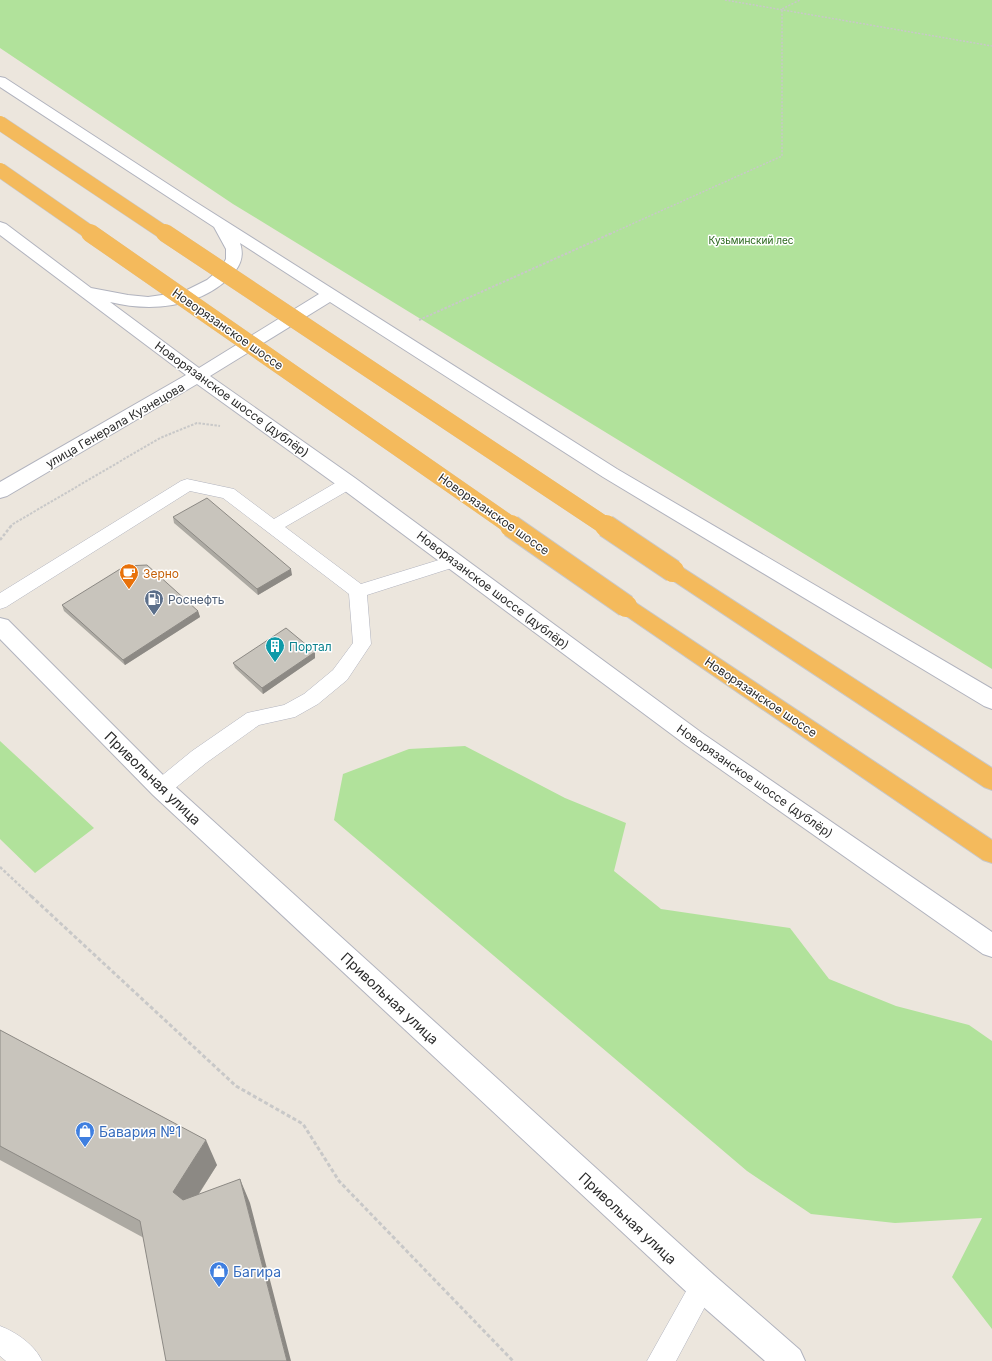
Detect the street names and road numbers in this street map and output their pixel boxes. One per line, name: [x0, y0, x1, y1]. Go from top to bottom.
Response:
street label: Новорязанское шоссе: [170, 285, 286, 373]
street label: Новорязанское шоссе (дублёр): [152, 338, 312, 460]
street label: улица Генерала Кузнецова: [43, 379, 187, 471]
street label: Новорязанское шоссе: [436, 470, 552, 558]
street label: Новорязанское шоссе (дублёр): [414, 528, 572, 652]
street label: Новорязанское шоссе: [702, 654, 820, 740]
street label: Новорязанское шоссе (дублёр): [674, 721, 836, 841]
street label: Привольная улица: [101, 728, 205, 828]
street label: Привольная улица: [338, 948, 442, 1048]
street label: Привольная улица: [576, 1168, 680, 1268]

